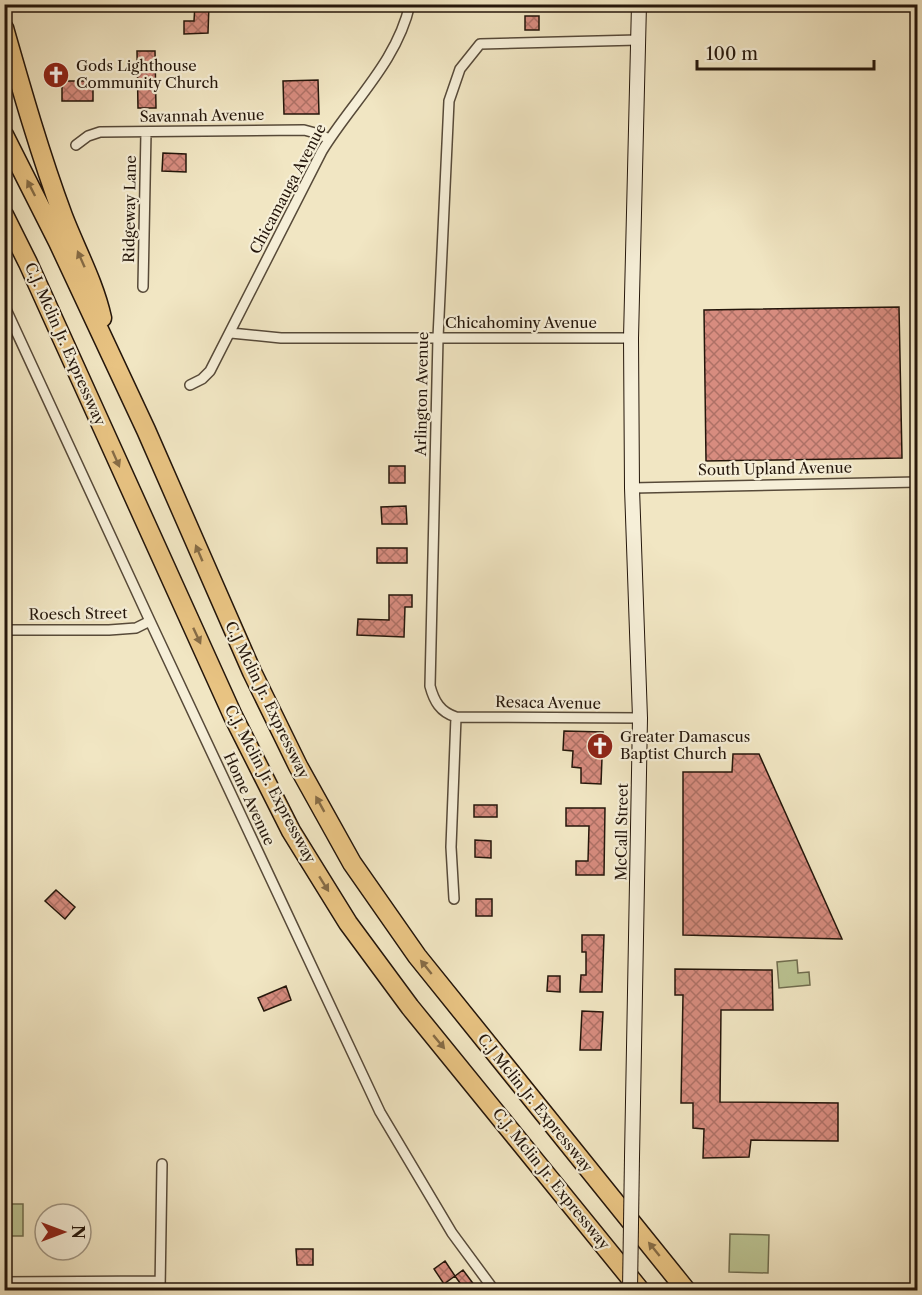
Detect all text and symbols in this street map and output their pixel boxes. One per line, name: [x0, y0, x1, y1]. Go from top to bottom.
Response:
scale bar: [697, 33, 874, 71]
text: 100 m: [706, 43, 758, 65]
place label: Gods Lighthouse Community Church: [76, 56, 219, 92]
church icon: Gods Lighthouse Community Church: [41, 60, 71, 90]
street label: Savannah Avenue: [139, 105, 265, 126]
street label: Chicamauga Avenue: [245, 120, 330, 257]
street label: Ridgeway Lane: [119, 155, 140, 263]
one-way arrow: [27, 180, 36, 197]
one-way arrow: [76, 250, 86, 268]
street label: C.J. Mclin Jr. Expressway: [21, 259, 110, 429]
street label: Chicahominy Avenue: [445, 313, 597, 332]
street label: Arlington Avenue: [411, 332, 432, 457]
one-way arrow: [111, 450, 121, 468]
street label: South Upland Avenue: [698, 458, 852, 479]
one-way arrow: [194, 544, 203, 562]
street label: Roesch Street: [28, 603, 128, 624]
street label: C.J Mclin Jr. Expressway: [221, 618, 314, 782]
one-way arrow: [192, 628, 201, 645]
street label: Resaca Avenue: [495, 692, 601, 713]
street label: C.J. Mclin Jr. Expressway: [221, 701, 321, 867]
place label: Greater Damascus Baptist Church: [620, 727, 750, 763]
church icon: Greater Damascus Baptist Church: [585, 731, 615, 761]
street label: Home Avenue: [220, 749, 279, 848]
street label: McCall Street: [611, 782, 632, 881]
one-way arrow: [315, 796, 325, 813]
one-way arrow: [318, 876, 329, 893]
one-way arrow: [421, 960, 433, 975]
street label: C.J Mclin Jr. Expressway: [474, 1030, 597, 1176]
one-way arrow: [432, 1034, 445, 1049]
street label: C.J. Mclin Jr. Expressway: [489, 1104, 615, 1254]
north arrow: [33, 1202, 93, 1262]
text: N: [68, 1225, 88, 1239]
one-way arrow: [648, 1241, 661, 1257]

